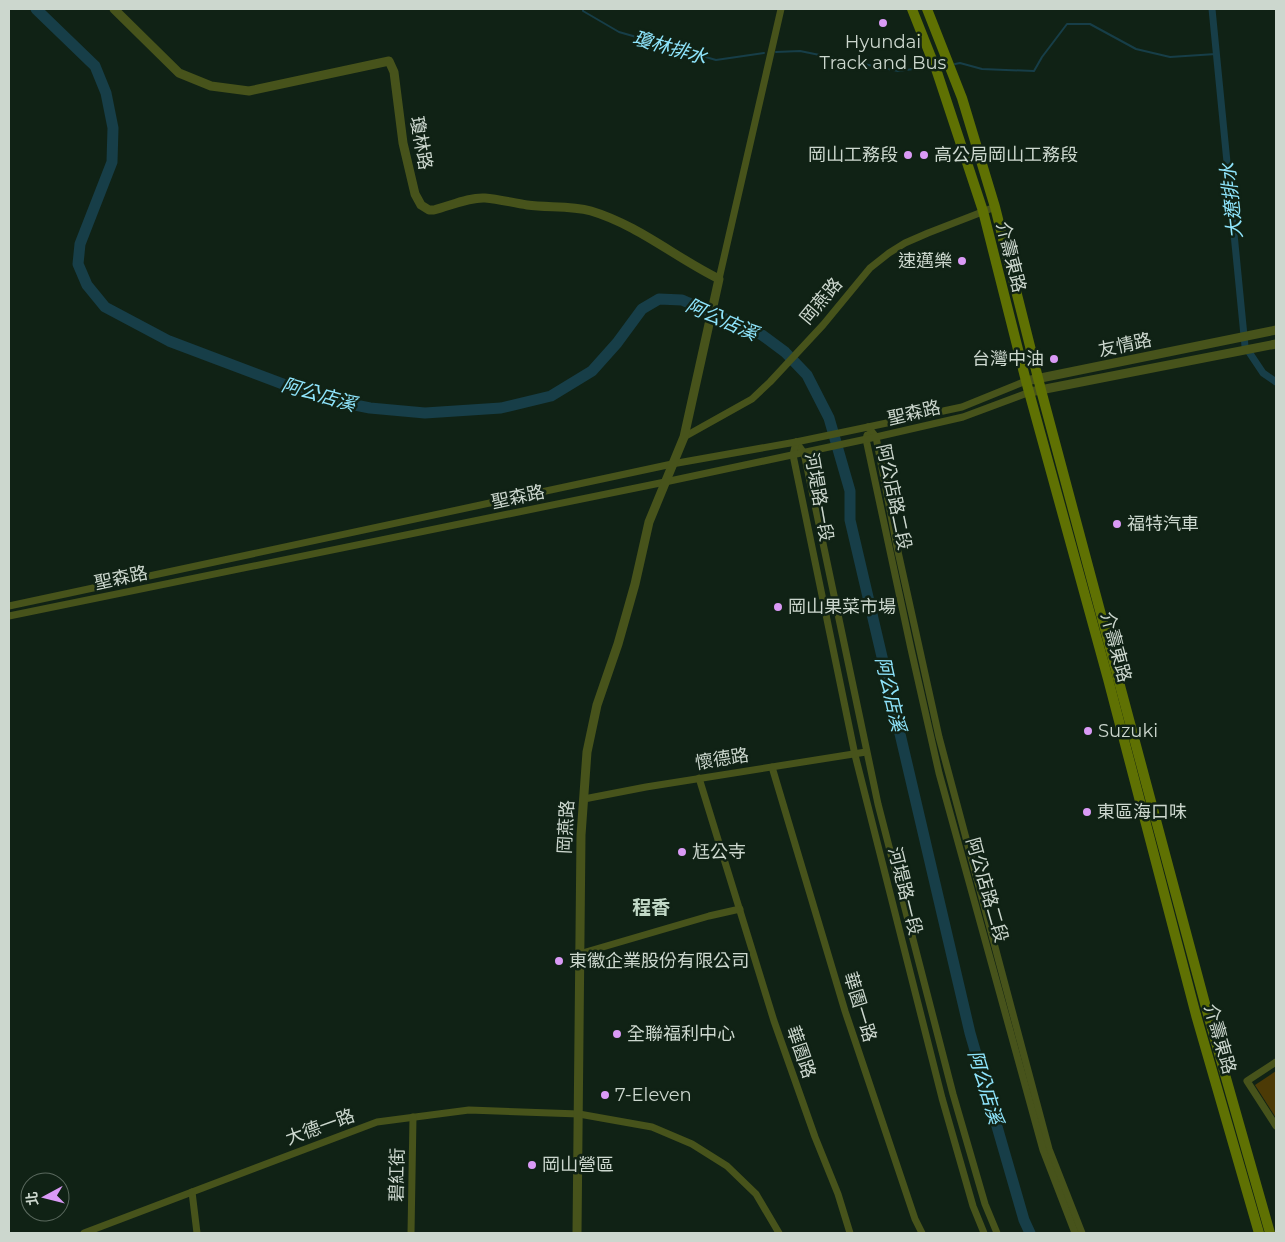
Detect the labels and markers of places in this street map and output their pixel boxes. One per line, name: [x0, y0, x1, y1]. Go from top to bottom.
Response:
marker: Hyundai Track and Bus: [877, 17, 889, 29]
place label: Hyundai Track and Bus: [820, 31, 947, 74]
place label: 岡山工務段: [808, 144, 898, 166]
place label: 高公局岡山工務段: [934, 144, 1078, 166]
marker: 岡山工務段: [902, 149, 914, 161]
marker: 高公局岡山工務段: [918, 149, 930, 161]
place label: 速邁樂: [898, 250, 952, 272]
marker: 速邁樂: [956, 255, 968, 267]
place label: 台灣中油: [972, 348, 1044, 370]
marker: 台灣中油: [1048, 353, 1060, 365]
place label: 福特汽車: [1127, 513, 1199, 535]
marker: 福特汽車: [1111, 518, 1123, 530]
place label: 岡山果菜市場: [788, 596, 896, 618]
marker: 岡山果菜市場: [772, 601, 784, 613]
place label: Suzuki: [1098, 720, 1158, 742]
marker: Suzuki: [1082, 725, 1094, 737]
place label: 東區海口味: [1097, 801, 1187, 823]
marker: 東區海口味: [1081, 806, 1093, 818]
place label: 尪公寺: [692, 841, 746, 863]
marker: 尪公寺: [676, 846, 688, 858]
place label: 東徽企業股份有限公司: [569, 950, 749, 972]
marker: 東徽企業股份有限公司: [553, 955, 565, 967]
place label: 全聯福利中心: [627, 1023, 735, 1045]
marker: 全聯福利中心: [611, 1028, 623, 1040]
place label: 7-Eleven: [615, 1084, 692, 1106]
marker: 7-Eleven: [599, 1089, 611, 1101]
place label: 岡山營區: [542, 1154, 614, 1176]
marker: 岡山營區: [526, 1159, 538, 1171]

